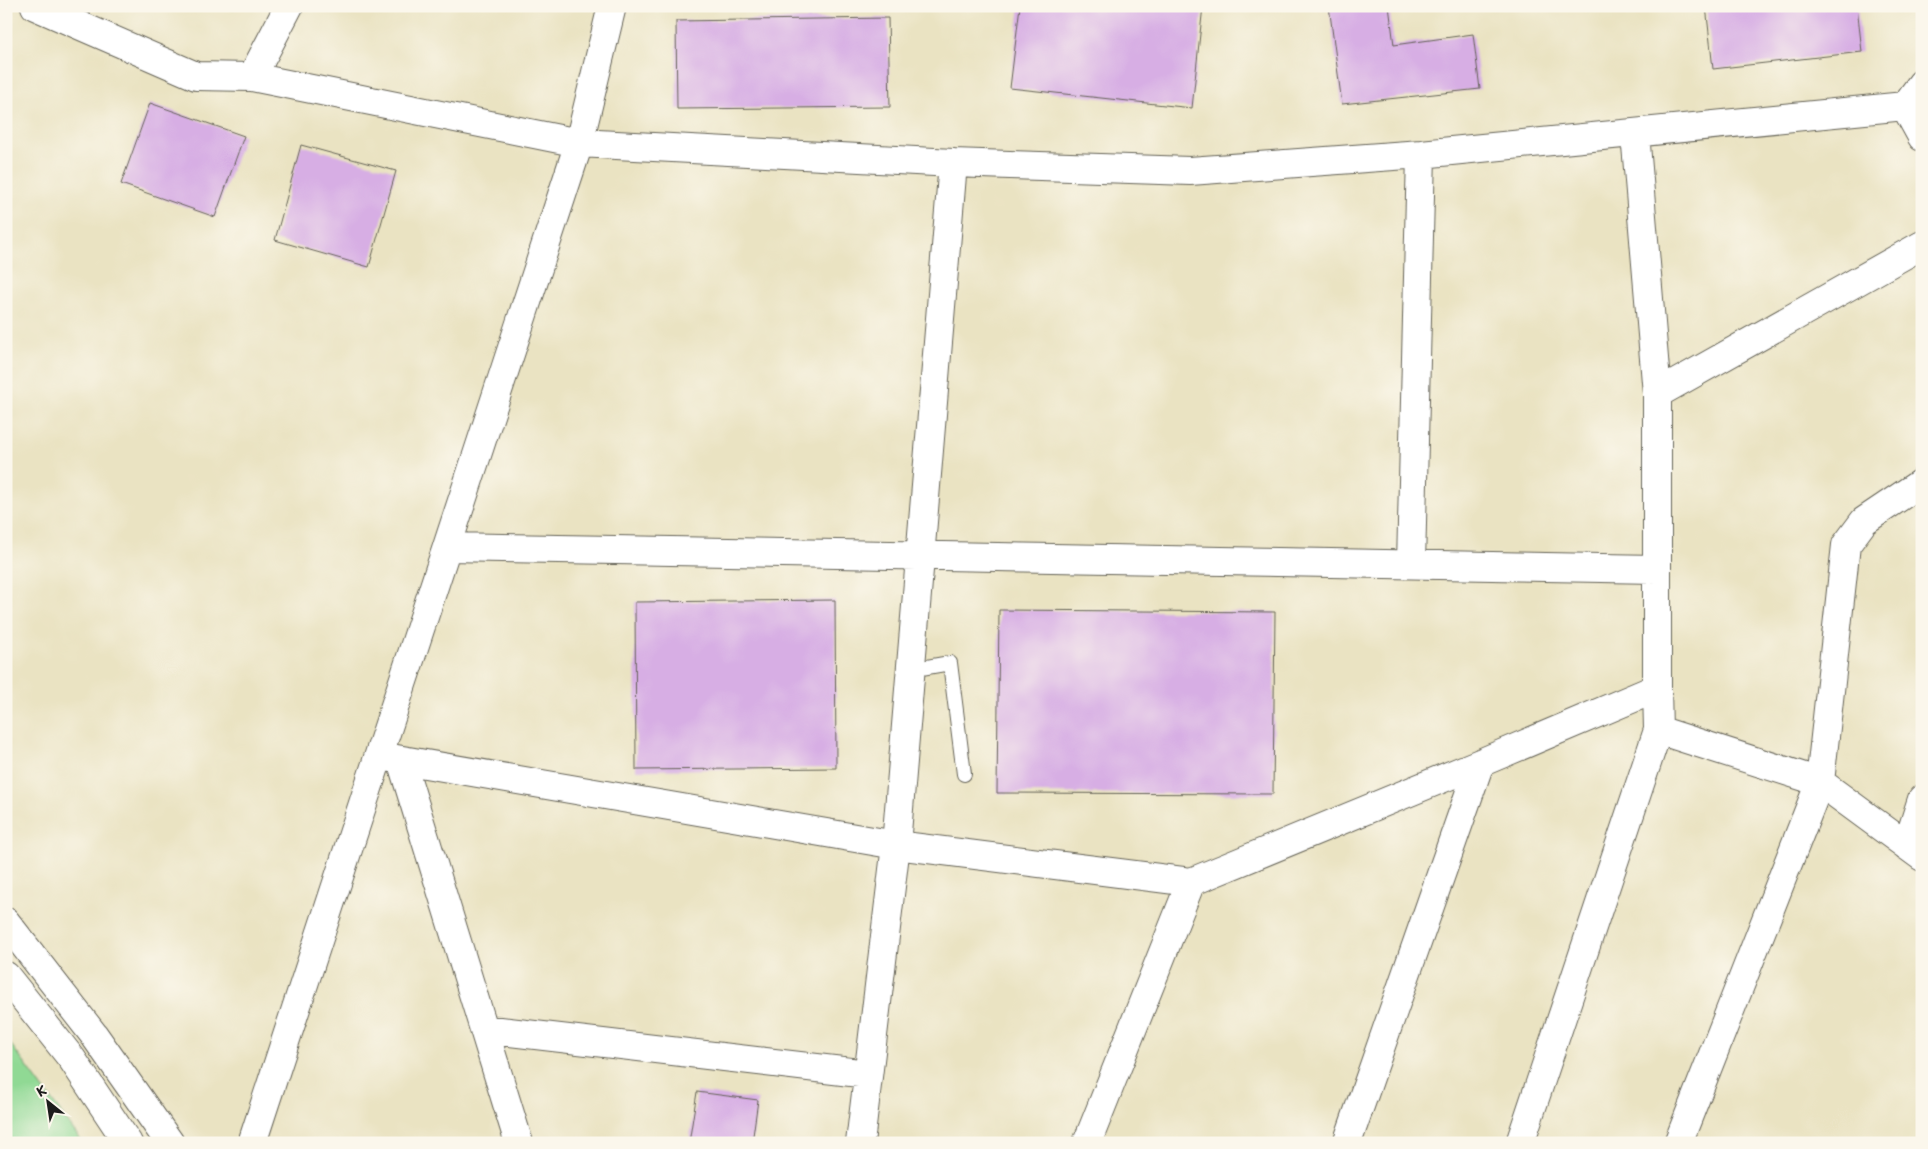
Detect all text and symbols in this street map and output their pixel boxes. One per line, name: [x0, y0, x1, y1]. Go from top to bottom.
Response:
north arrow: [22, 1076, 72, 1126]
text: K: [33, 1080, 50, 1101]

